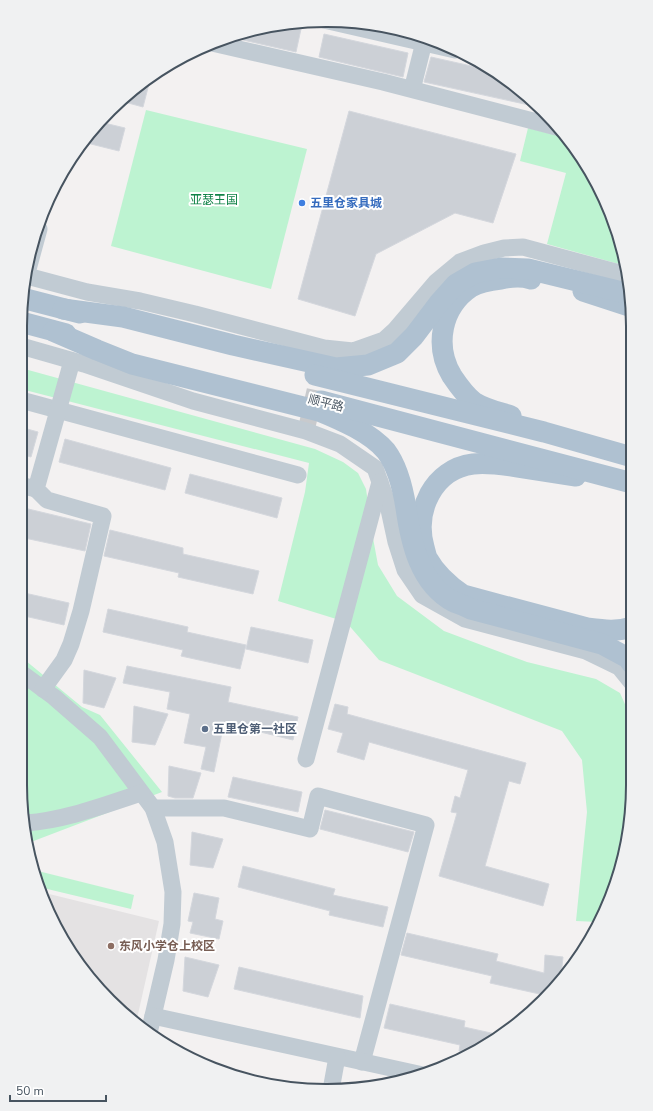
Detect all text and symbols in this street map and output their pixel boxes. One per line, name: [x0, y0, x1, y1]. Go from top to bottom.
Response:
park label: 亚瑟王国: [190, 192, 238, 208]
place label: 五里仓家具城: [310, 195, 382, 211]
marker: 五里仓家具城: [297, 198, 307, 208]
street label: 顺平路: [307, 391, 345, 415]
place label: 五里仓第一社区: [213, 721, 297, 737]
marker: 五里仓第一社区: [200, 724, 210, 734]
place label: 东风小学仓上校区: [119, 938, 215, 954]
marker: 东风小学仓上校区: [106, 941, 116, 951]
scale bar: [10, 1077, 106, 1103]
text: 50 m: [16, 1083, 44, 1099]

